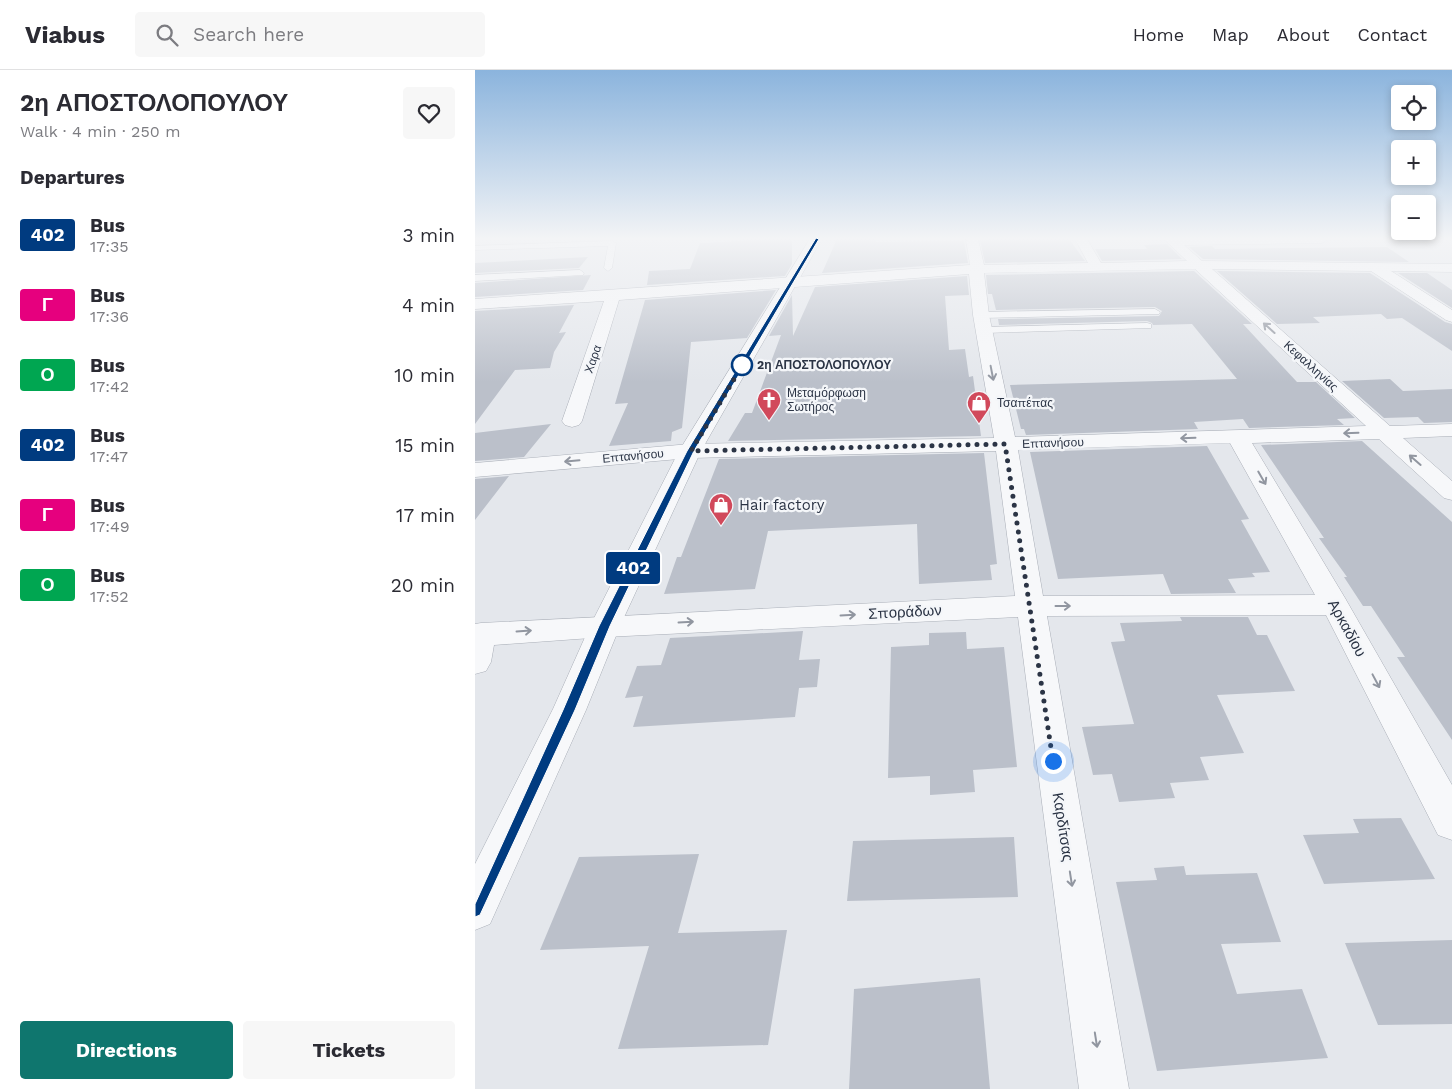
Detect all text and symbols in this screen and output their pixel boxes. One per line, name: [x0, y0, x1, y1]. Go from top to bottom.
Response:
search box: [135, 12, 485, 57]
text: Viabus: [25, 21, 105, 49]
icon: search: [153, 21, 181, 49]
text: Search here: [193, 23, 304, 46]
text: Home: [1133, 24, 1184, 45]
text: Map: [1212, 24, 1249, 45]
text: About: [1277, 24, 1329, 45]
text: Contact: [1357, 24, 1427, 45]
map controls: [1391, 85, 1436, 240]
button: locate: [1391, 85, 1436, 130]
button: heart: [403, 87, 455, 139]
text: 2η ΑΠΟΣΤΟΛΟΠΟΥΛΟΥ: [20, 89, 288, 117]
text: Walk · 4 min · 250 m: [20, 122, 180, 141]
button: +: [1391, 140, 1436, 185]
text: Departures: [20, 166, 125, 189]
button: −: [1391, 195, 1436, 240]
text: Bus: [90, 214, 125, 237]
text: 402: [31, 224, 64, 245]
text: 3 min: [403, 224, 455, 247]
text: 17:35: [90, 237, 129, 256]
text: Bus: [90, 284, 125, 307]
text: Γ: [42, 294, 53, 315]
text: 4 min: [402, 294, 455, 317]
text: 17:36: [90, 307, 129, 326]
one-way arrow: [1262, 322, 1275, 334]
street label: Κεφαλληνίας: [1281, 338, 1341, 394]
street label: Χαρα: [582, 343, 604, 375]
text: Bus: [90, 354, 125, 377]
marker: 2η ΑΠΟΣΤΟΛΟΠΟΥΛΟΥ: [731, 354, 753, 376]
place label: 2η ΑΠΟΣΤΟΛΟΠΟΥΛΟΥ: [757, 358, 891, 372]
text: Ο: [40, 364, 55, 385]
text: 10 min: [394, 364, 455, 387]
one-way arrow: [988, 365, 997, 381]
text: 17:42: [90, 377, 129, 396]
place label: Μεταμόρφωση Σωτήρος: [787, 386, 866, 414]
church icon: Μεταμόρφωση Σωτήρος: [756, 387, 782, 421]
shop icon: Τσαπέπας: [966, 390, 992, 424]
place label: Τσαπέπας: [997, 396, 1053, 410]
text: Bus: [90, 424, 125, 447]
one-way arrow: [1343, 428, 1360, 438]
one-way arrow: [1181, 433, 1197, 443]
text: 402: [31, 434, 64, 455]
text: 15 min: [395, 434, 455, 457]
street label: Επτανήσου: [1022, 435, 1084, 451]
street label: Επτανήσου: [602, 446, 664, 466]
text: 17:47: [90, 447, 128, 466]
one-way arrow: [1409, 455, 1422, 466]
one-way arrow: [564, 456, 580, 466]
one-way arrow: [1257, 471, 1267, 485]
shop icon: Hair factory: [708, 492, 734, 526]
text: Bus: [90, 494, 125, 517]
place label: Hair factory: [739, 496, 825, 514]
text: Γ: [42, 504, 53, 525]
text: 17 min: [396, 504, 455, 527]
text: 17:49: [90, 517, 130, 536]
line badge: 402: [604, 552, 662, 584]
text: 402: [616, 557, 650, 578]
text: Bus: [90, 564, 125, 587]
text: Ο: [40, 574, 55, 595]
text: 20 min: [391, 574, 455, 597]
text: 17:52: [90, 587, 129, 606]
street label: Αρκαδίου: [1324, 596, 1370, 660]
street label: Σποράδων: [868, 601, 942, 623]
one-way arrow: [1054, 601, 1071, 611]
one-way arrow: [840, 610, 856, 619]
one-way arrow: [678, 618, 694, 627]
one-way arrow: [515, 627, 531, 636]
one-way arrow: [1372, 673, 1381, 688]
your location: [1041, 749, 1066, 774]
street label: Καρδίτσας: [1049, 791, 1077, 863]
one-way arrow: [1067, 871, 1077, 887]
button: Directions: [20, 1021, 233, 1079]
button: Tickets: [243, 1021, 455, 1079]
one-way arrow: [1092, 1032, 1102, 1048]

